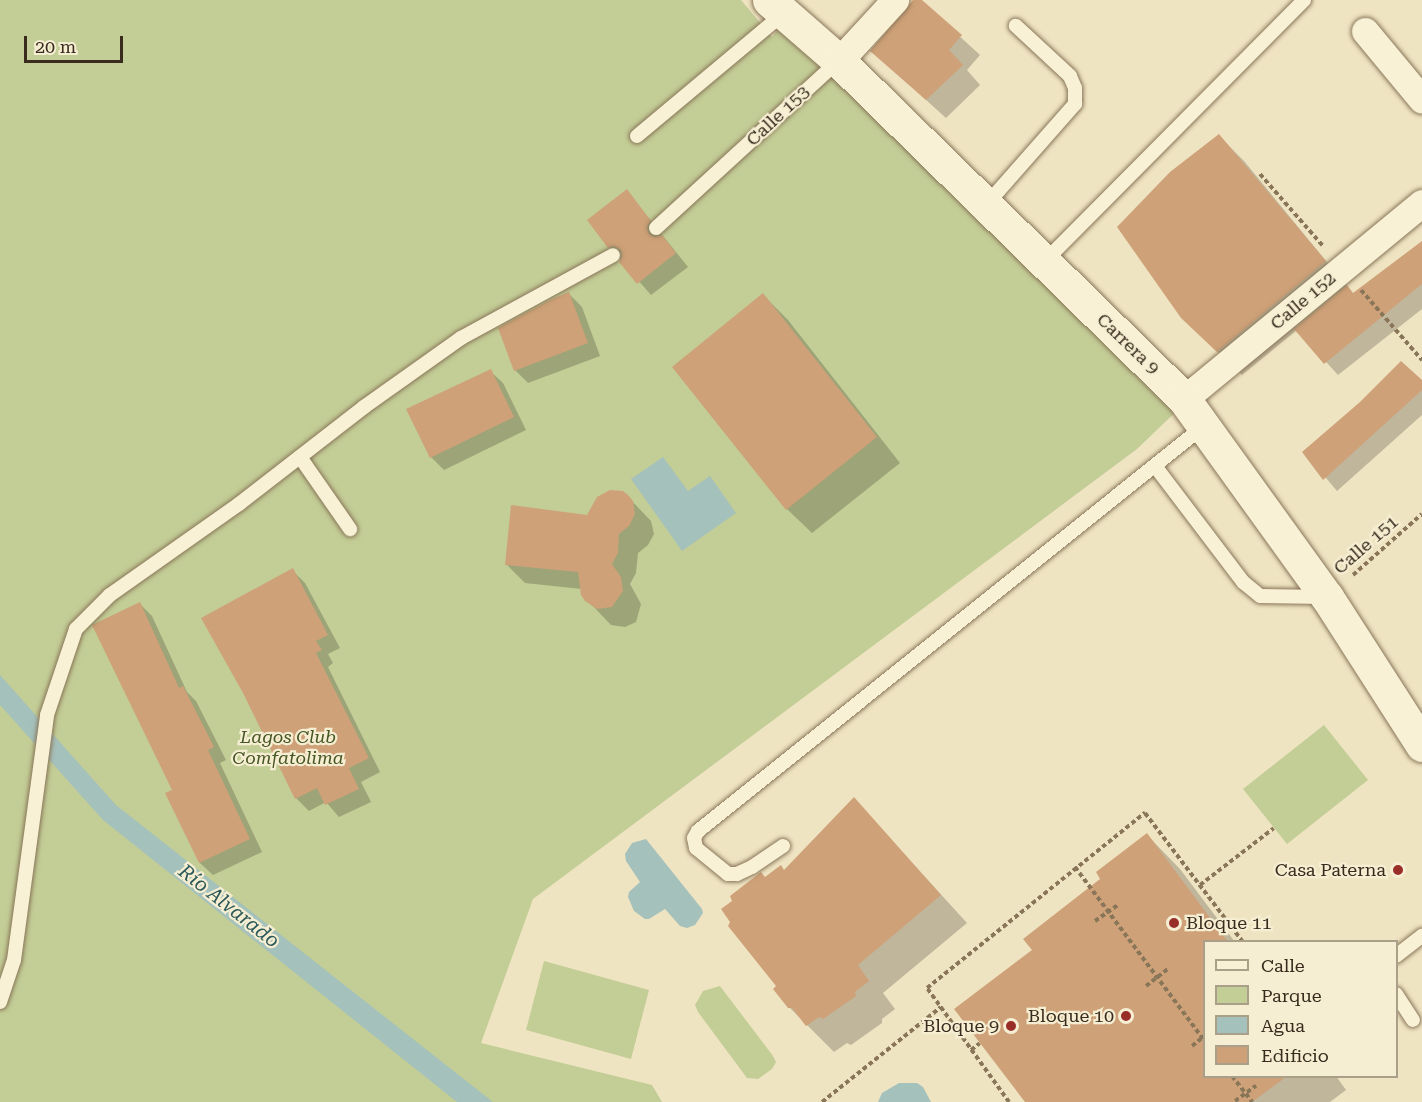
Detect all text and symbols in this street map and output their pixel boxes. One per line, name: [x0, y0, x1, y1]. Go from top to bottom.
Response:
scale bar: [27, 24, 126, 62]
text: 20 m: [35, 36, 76, 57]
street label: Calle 153: [742, 81, 814, 151]
street label: Calle 152: [1266, 268, 1340, 334]
street label: Carrera 9: [1092, 309, 1164, 379]
street label: Calle 151: [1329, 511, 1403, 579]
park label: Lagos Club Comfatolima: [232, 727, 344, 770]
water label: Río Alvarado: [174, 859, 284, 953]
place label: Casa Paterna: [1275, 859, 1386, 881]
marker: Casa Paterna: [1391, 863, 1405, 877]
place label: Bloque 11: [1186, 912, 1272, 934]
marker: Bloque 11: [1167, 916, 1181, 930]
legend: [1203, 940, 1398, 1078]
text: Calle: [1261, 955, 1305, 976]
text: Parque: [1261, 985, 1322, 1006]
place label: Bloque 10: [1028, 1005, 1114, 1027]
marker: Bloque 10: [1119, 1009, 1133, 1023]
place label: Bloque 9: [923, 1015, 999, 1037]
text: Agua: [1261, 1015, 1305, 1036]
marker: Bloque 9: [1004, 1019, 1018, 1033]
text: Edificio: [1261, 1045, 1329, 1066]

